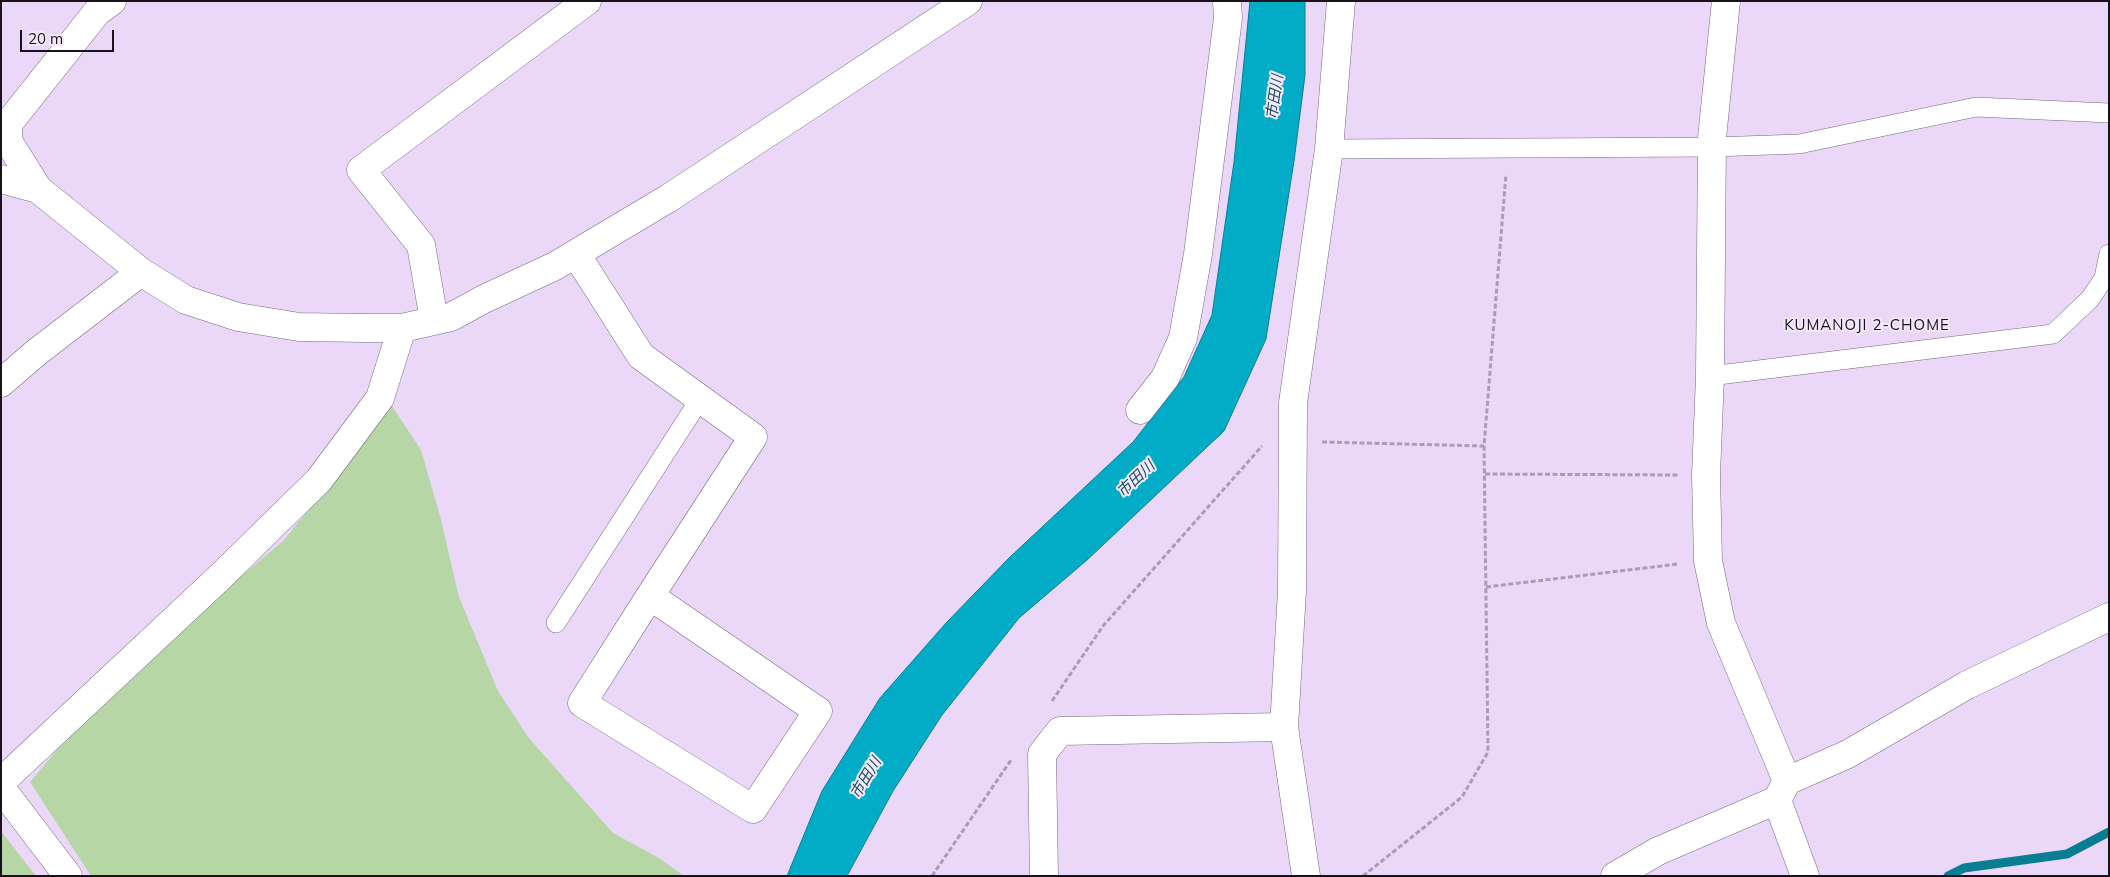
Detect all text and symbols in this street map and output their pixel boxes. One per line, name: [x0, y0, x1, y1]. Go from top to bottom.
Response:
scale bar: [22, 20, 116, 52]
text: 20 m: [28, 29, 63, 48]
water label: 市田川: [1263, 73, 1287, 121]
district label: KUMANOJI 2-CHOME: [1782, 316, 1952, 334]
water label: 市田川: [1113, 457, 1159, 501]
water label: 市田川: [847, 754, 885, 802]

